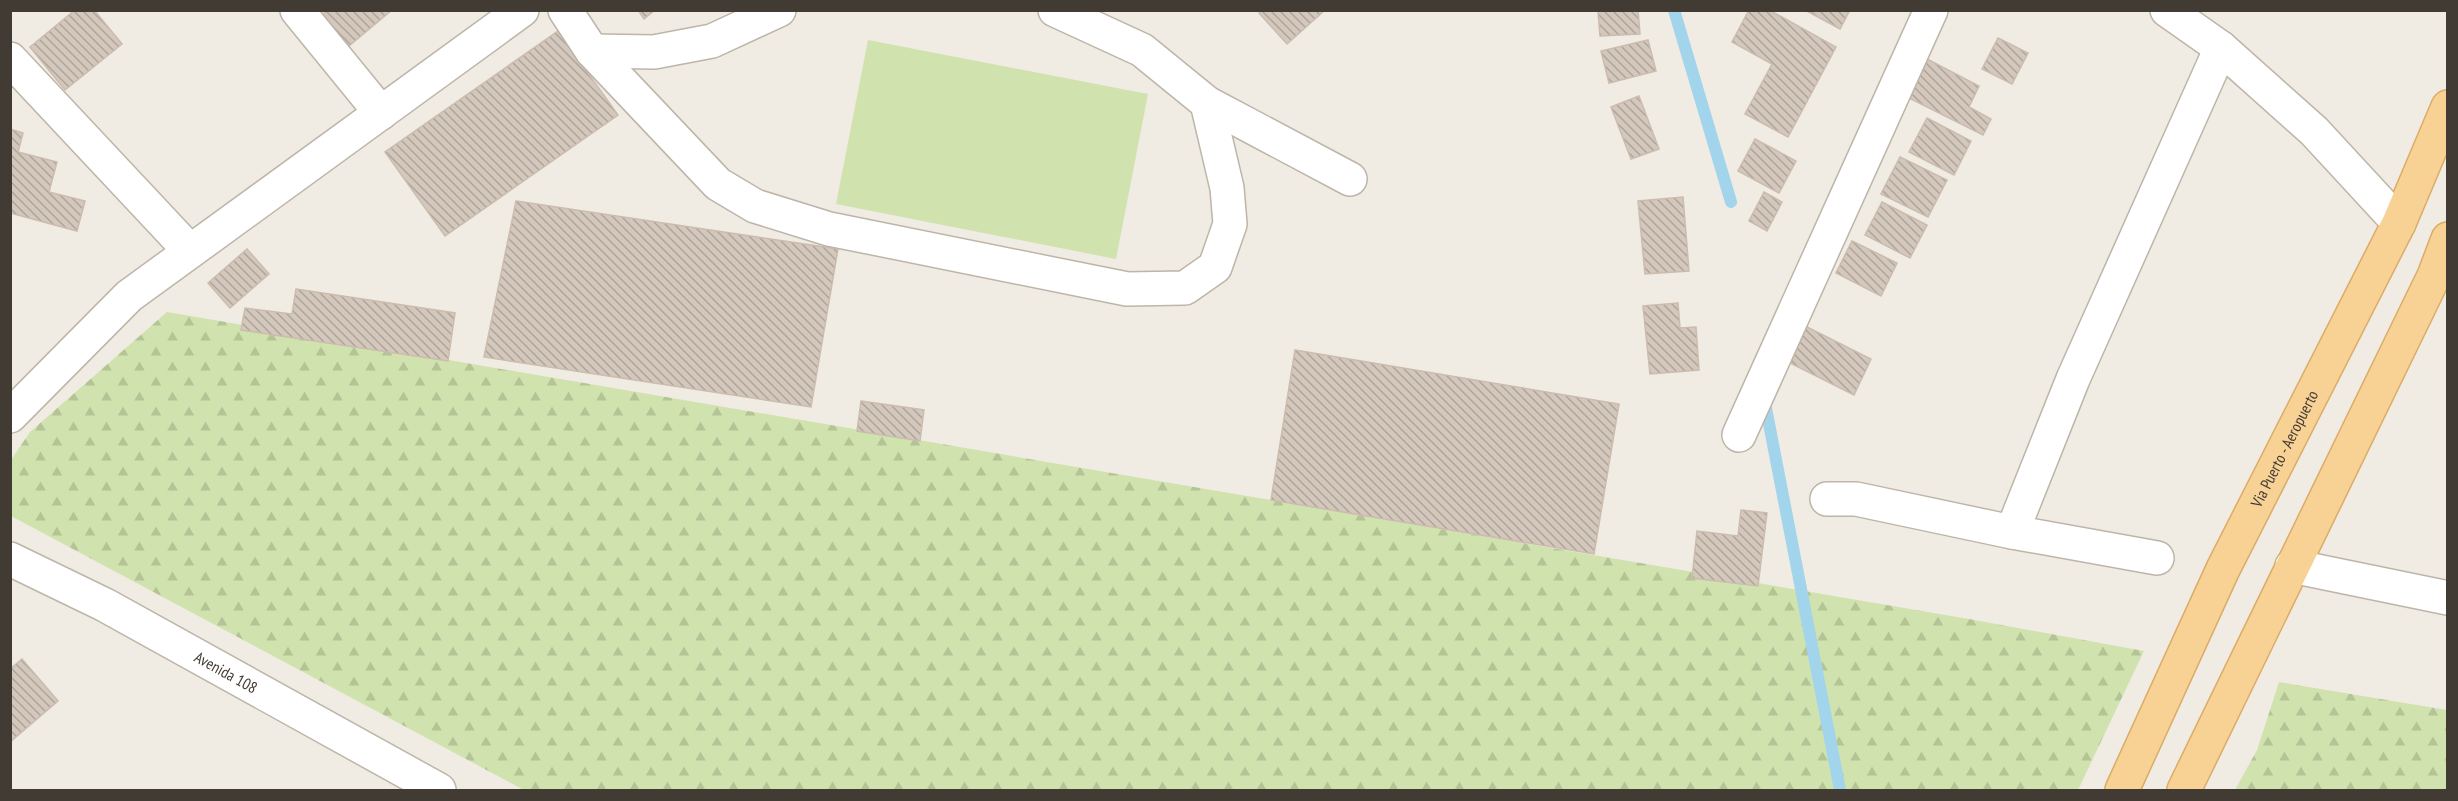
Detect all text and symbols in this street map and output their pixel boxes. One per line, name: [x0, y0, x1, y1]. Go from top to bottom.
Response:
street label: Via Puerto - Aeropuerto: [2246, 387, 2322, 511]
street label: Avenida 108: [191, 647, 261, 697]

